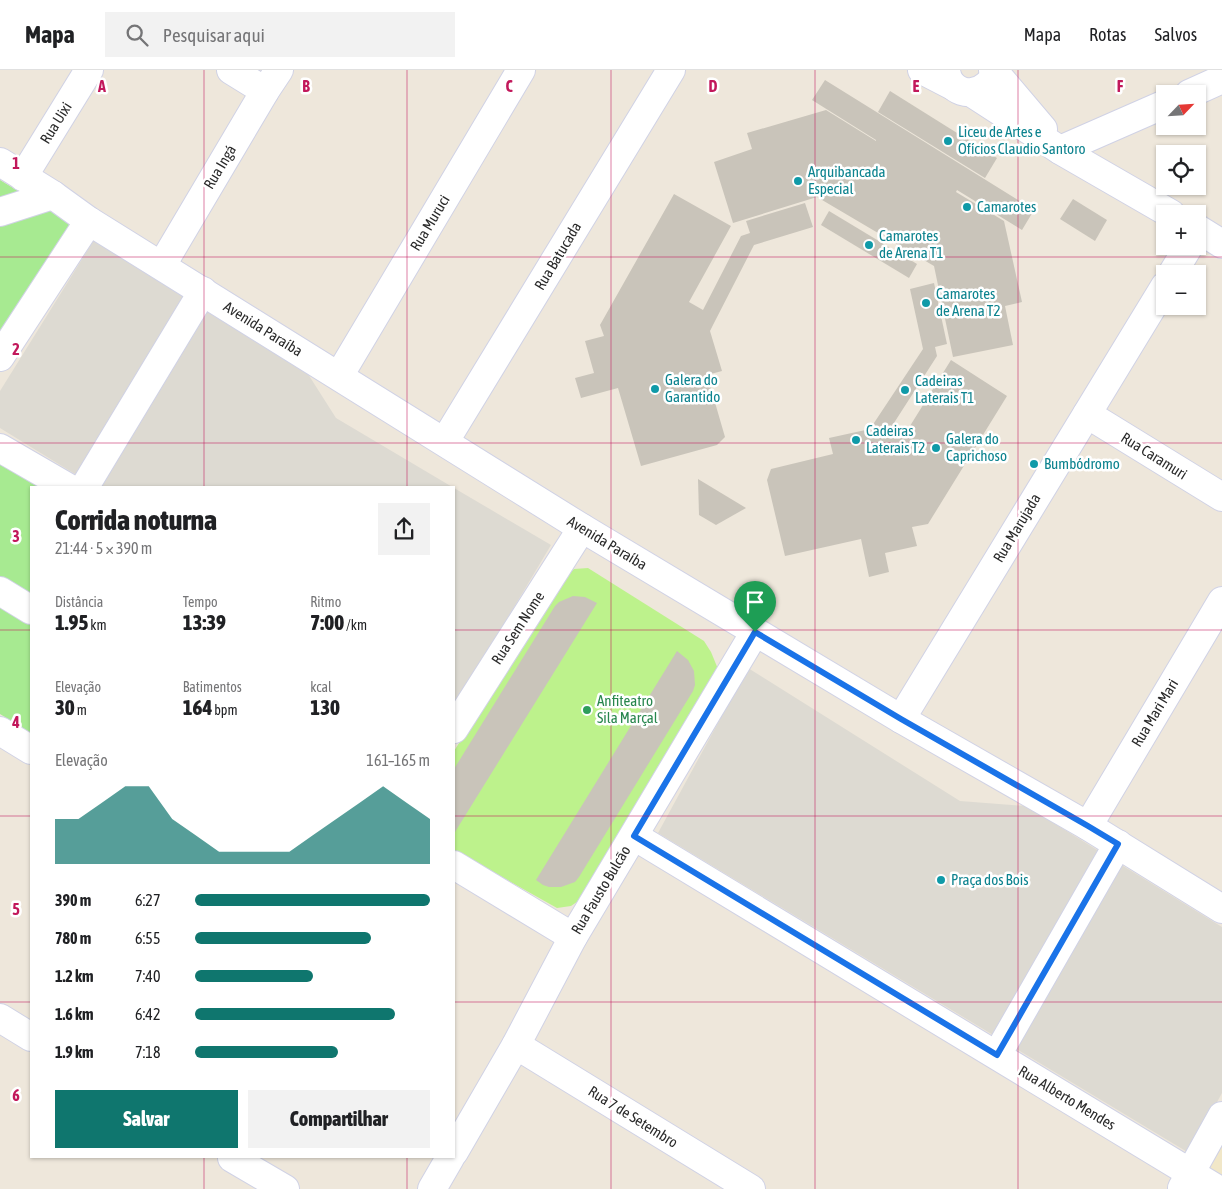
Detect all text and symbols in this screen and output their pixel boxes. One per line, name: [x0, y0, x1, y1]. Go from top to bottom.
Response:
search box: [105, 12, 455, 57]
text: Mapa: [25, 21, 75, 48]
icon: search: [123, 21, 151, 49]
text: Pesquisar aqui: [163, 24, 265, 46]
text: Mapa: [1024, 24, 1061, 45]
text: Rotas: [1089, 24, 1126, 45]
text: Salvos: [1154, 24, 1197, 45]
text: A: [97, 77, 106, 95]
text: B: [302, 77, 310, 95]
text: C: [505, 77, 513, 95]
text: D: [709, 77, 718, 95]
text: E: [913, 77, 920, 95]
text: F: [1117, 77, 1124, 95]
north arrow: [1156, 85, 1206, 135]
map controls: [1156, 85, 1206, 315]
street label: Rua Uixi: [36, 99, 75, 147]
place label: Liceu de Artes e Ofícios Claudio Santoro: [958, 123, 1086, 157]
marker: Liceu de Artes e Ofícios Claudio Santoro: [942, 135, 954, 147]
street label: Rua Ingá: [200, 142, 239, 192]
button: locate: [1156, 145, 1206, 195]
text: 1: [12, 154, 20, 172]
place label: Arquibancada Especial: [808, 163, 886, 197]
marker: Arquibancada Especial: [792, 175, 804, 187]
street label: Rua Muruci: [406, 192, 453, 254]
place label: Camarotes: [977, 198, 1036, 215]
marker: Camarotes: [961, 201, 973, 213]
button: +: [1156, 205, 1206, 255]
street label: Rua Batucada: [531, 219, 584, 293]
place label: Camarotes de Arena T1: [879, 227, 944, 261]
marker: Camarotes de Arena T1: [863, 239, 875, 251]
button: −: [1156, 265, 1206, 315]
place label: Camarotes de Arena T2: [936, 285, 1001, 319]
marker: Camarotes de Arena T2: [920, 297, 932, 309]
street label: Avenida Paraíba: [221, 298, 306, 360]
text: 2: [12, 340, 20, 358]
place label: Galera do Garantido: [665, 371, 720, 405]
place label: Cadeiras Laterais T1: [915, 372, 974, 406]
marker: Galera do Garantido: [649, 383, 661, 395]
marker: Cadeiras Laterais T1: [899, 384, 911, 396]
place label: Cadeiras Laterais T2: [866, 422, 925, 456]
street label: Rua Caramuri: [1118, 429, 1190, 483]
place label: Galera do Caprichoso: [946, 430, 1007, 464]
marker: Cadeiras Laterais T2: [850, 434, 862, 446]
marker: Galera do Caprichoso: [930, 442, 942, 454]
place label: Bumbódromo: [1044, 455, 1120, 472]
marker: Bumbódromo: [1028, 458, 1040, 470]
street label: Rua Marujada: [989, 490, 1044, 565]
button: share: [378, 503, 430, 555]
text: Corrida noturna: [55, 504, 217, 536]
street label: Avenida Paraíba: [564, 512, 650, 573]
text: 3: [12, 527, 20, 545]
text: 21:44 · 5 × 390 m: [55, 539, 152, 557]
pin: [734, 581, 776, 632]
street label: Rua Sem Nome: [488, 588, 547, 667]
icon: arrive: [741, 588, 769, 616]
text: Distância: [55, 594, 103, 610]
text: Tempo: [183, 594, 218, 610]
text: Ritmo: [310, 594, 341, 610]
text: 1.95: [55, 610, 88, 634]
text: 13:39: [183, 610, 226, 634]
text: 7:00: [310, 610, 344, 634]
text: km: [88, 617, 107, 633]
text: /km: [344, 617, 367, 633]
street label: Rua Mari Mari: [1128, 676, 1181, 750]
text: Elevação: [55, 679, 101, 695]
text: Batimentos: [183, 679, 242, 695]
text: kcal: [310, 679, 332, 695]
place label: Anfiteatro Sila Marçal: [597, 692, 658, 726]
text: 30: [55, 695, 75, 719]
text: 164: [183, 695, 212, 719]
text: 130: [310, 695, 340, 719]
text: m: [75, 702, 87, 718]
text: bpm: [212, 702, 238, 718]
marker: Anfiteatro Sila Marçal: [581, 704, 593, 716]
text: 4: [11, 713, 20, 731]
text: Elevação: [55, 751, 108, 769]
text: 161–165 m: [366, 751, 430, 769]
street label: Rua Fausto Bulcão: [568, 842, 634, 937]
place label: Praça dos Bois: [951, 871, 1028, 888]
marker: Praça dos Bois: [935, 874, 947, 886]
text: 390 m: [55, 891, 91, 909]
text: 6:27: [135, 891, 160, 909]
text: 5: [12, 900, 20, 918]
text: 780 m: [55, 929, 91, 947]
text: 6:55: [135, 929, 160, 947]
text: 1.2 km: [55, 967, 94, 985]
text: 7:40: [135, 967, 160, 985]
text: 1.6 km: [55, 1005, 94, 1023]
text: 6:42: [135, 1005, 160, 1023]
text: 1.9 km: [55, 1043, 94, 1061]
text: 7:18: [135, 1043, 160, 1061]
street label: Rua Alberto Mendes: [1016, 1062, 1119, 1133]
street label: Rua 7 de Setembro: [585, 1082, 681, 1151]
text: 6: [12, 1086, 20, 1104]
button: Salvar: [55, 1090, 238, 1148]
button: Compartilhar: [248, 1090, 430, 1148]

